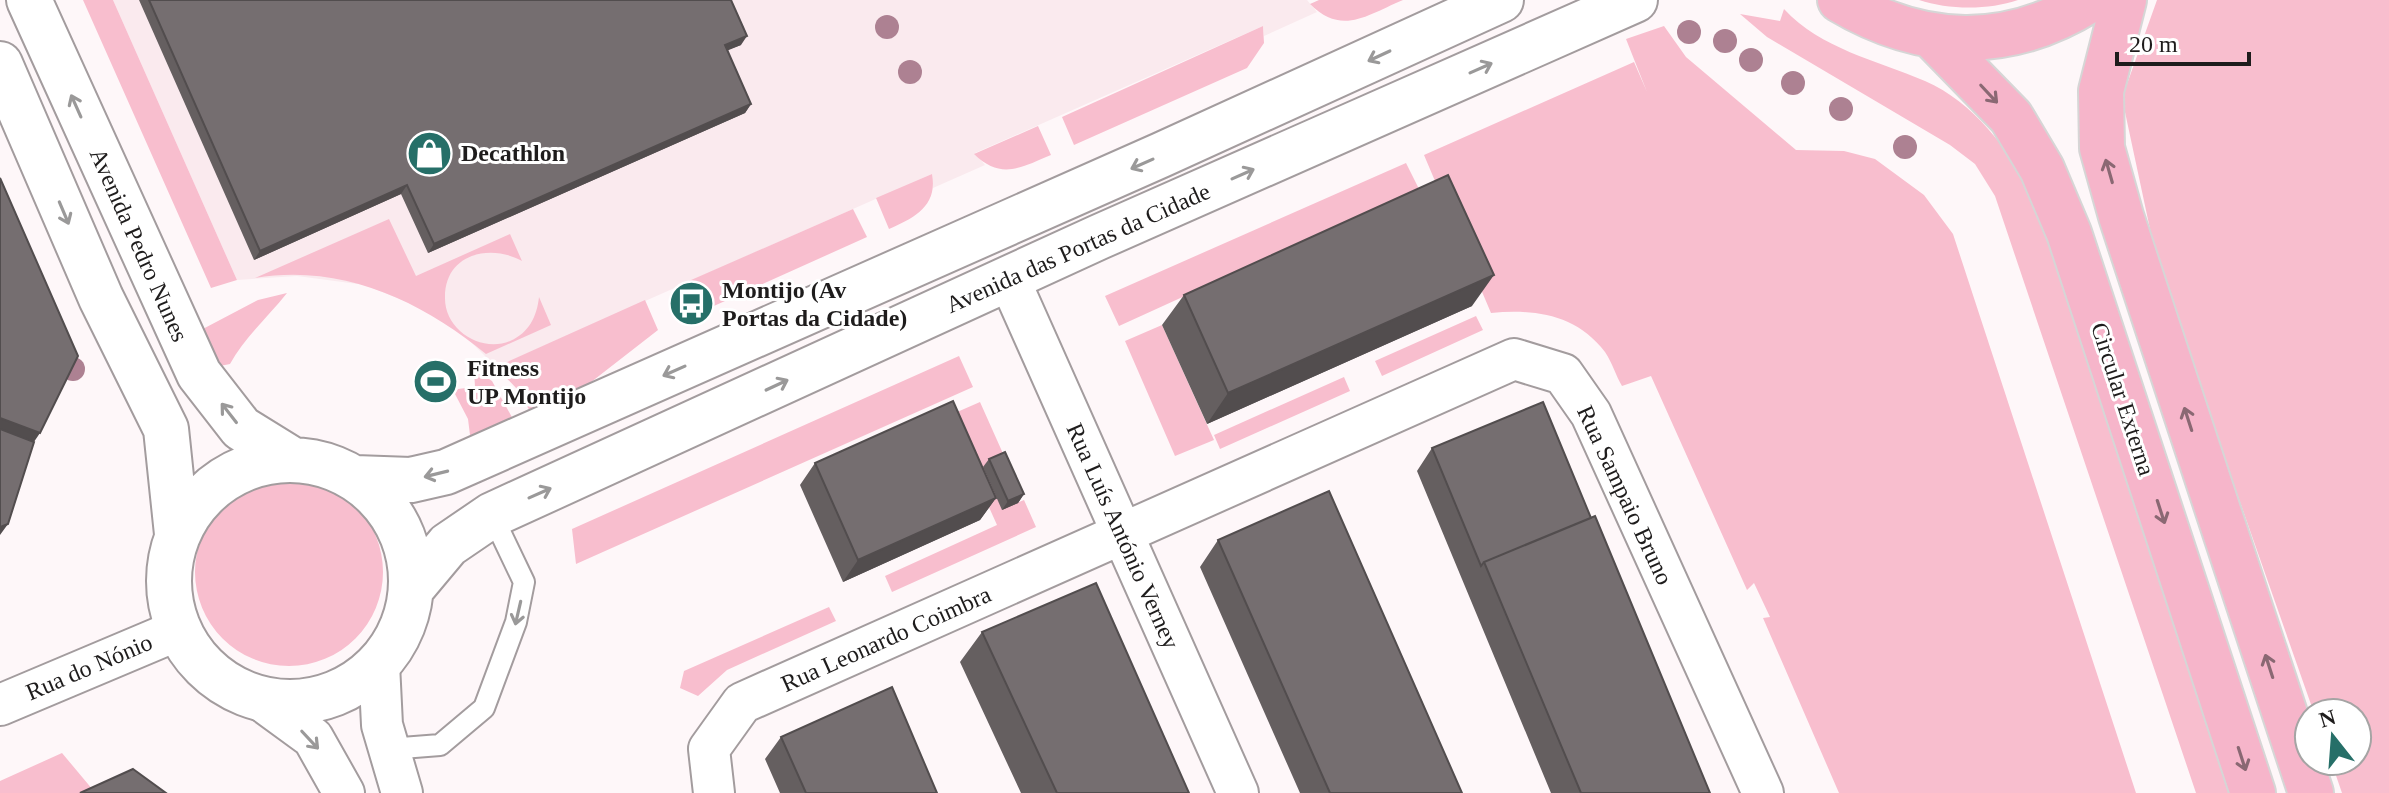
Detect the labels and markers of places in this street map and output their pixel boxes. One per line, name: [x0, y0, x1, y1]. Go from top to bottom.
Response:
shop icon: Decathlon: [406, 129, 454, 177]
place label: Decathlon: [461, 140, 565, 166]
place label: Montijo (Av Portas da Cidade): [722, 277, 907, 331]
bus stop icon: Montijo (Av Portas da Cidade): [667, 280, 715, 328]
place label: Fitness UP Montijo: [467, 355, 586, 409]
sports icon: Fitness UP Montijo: [412, 358, 460, 406]

